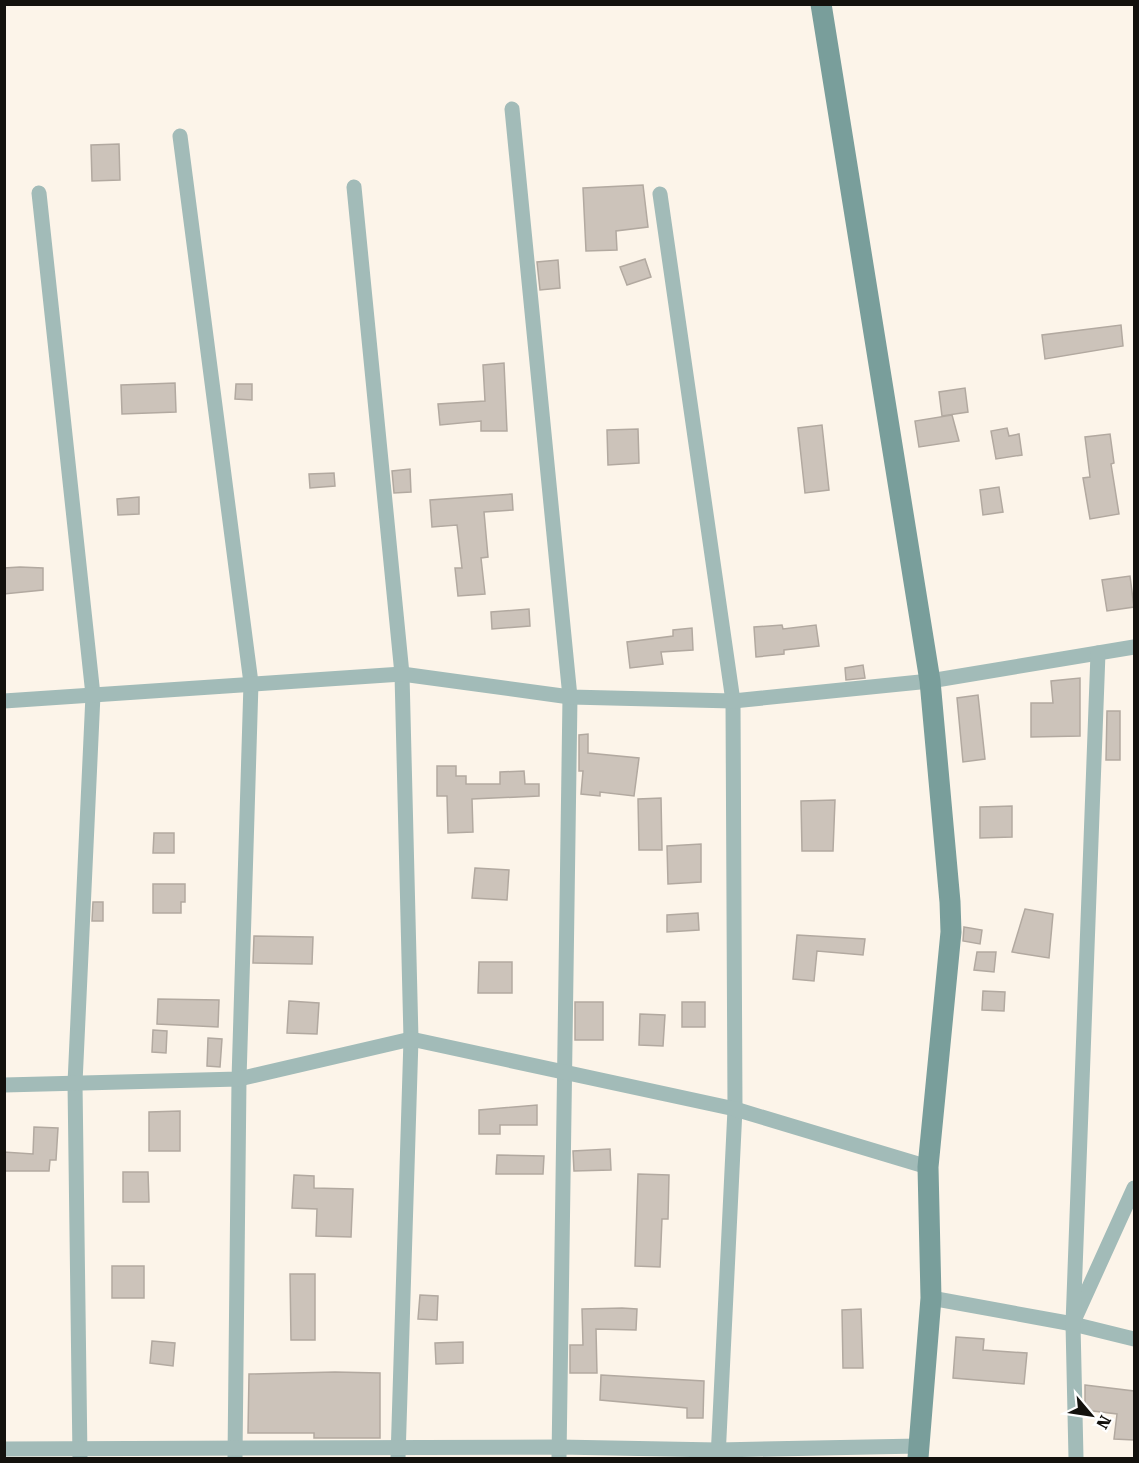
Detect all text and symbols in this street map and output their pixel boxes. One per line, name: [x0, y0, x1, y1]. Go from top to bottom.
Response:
north arrow: [1061, 1385, 1121, 1445]
text: N: [1092, 1412, 1115, 1432]

